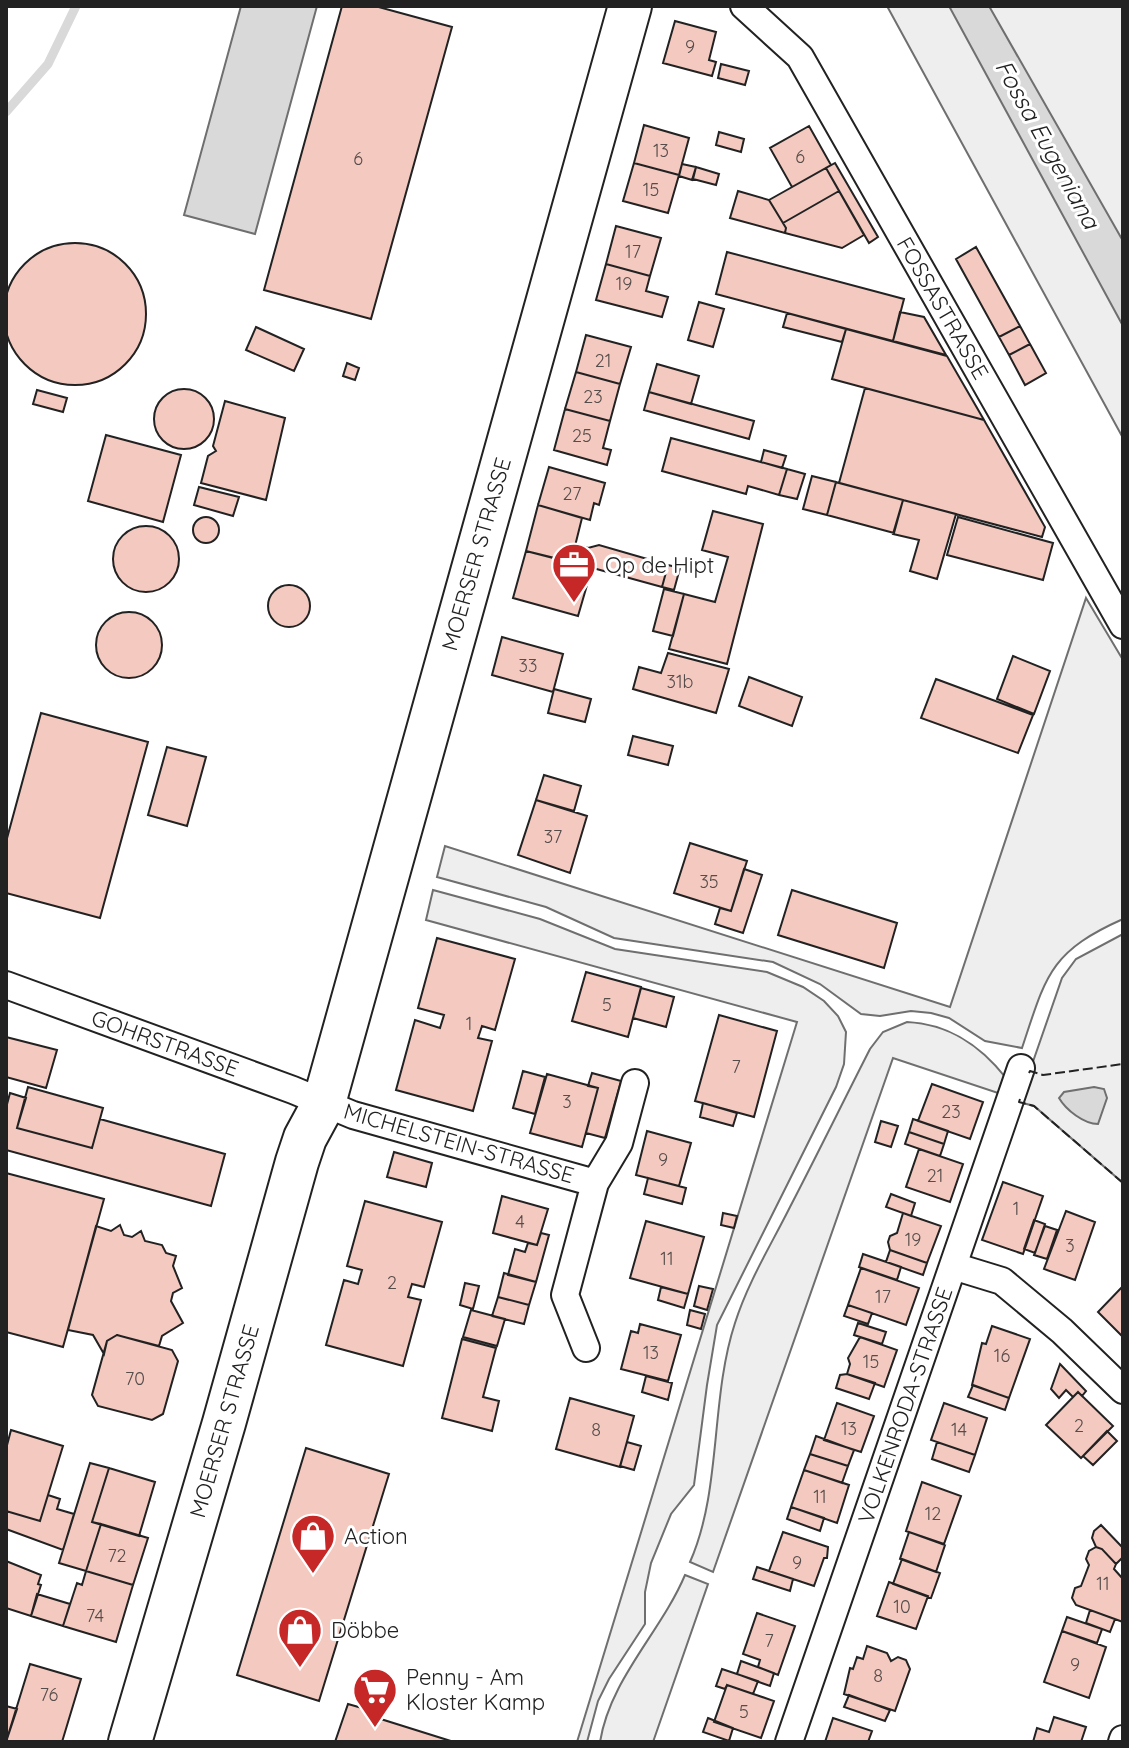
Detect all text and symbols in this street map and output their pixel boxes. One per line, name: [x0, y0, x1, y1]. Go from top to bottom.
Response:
house number: 9: [685, 35, 695, 58]
water label: Fossa Eugeniana: [989, 54, 1107, 235]
house number: 13: [653, 139, 669, 162]
house number: 6: [795, 145, 805, 168]
house number: 6: [353, 147, 363, 170]
house number: 15: [643, 178, 659, 201]
street label: FOSSASTRASSE: [891, 232, 995, 384]
house number: 17: [625, 240, 641, 263]
house number: 19: [616, 272, 632, 295]
house number: 21: [595, 349, 611, 372]
house number: 23: [583, 385, 603, 408]
house number: 25: [572, 424, 592, 447]
street label: MOERSER STRASSE: [435, 454, 517, 654]
house number: 27: [563, 482, 581, 505]
office icon: Op de Hipt: [550, 541, 598, 604]
place label: Op de Hipt: [605, 551, 714, 579]
house number: 33: [519, 654, 537, 677]
house number: 31b: [667, 670, 694, 693]
house number: 37: [544, 825, 562, 848]
house number: 35: [699, 870, 719, 893]
house number: 5: [602, 993, 612, 1016]
street label: GOHRSTRASSE: [88, 1003, 242, 1083]
house number: 1: [466, 1012, 472, 1035]
house number: 7: [731, 1055, 741, 1078]
house number: 3: [562, 1090, 572, 1113]
street label: MICHELSTEIN-STRASSE: [341, 1097, 577, 1189]
house number: 23: [941, 1100, 961, 1123]
house number: 9: [658, 1148, 668, 1171]
house number: 21: [927, 1164, 943, 1187]
house number: 1: [1013, 1197, 1019, 1220]
house number: 4: [515, 1210, 525, 1233]
house number: 19: [905, 1228, 921, 1251]
house number: 3: [1065, 1234, 1075, 1257]
house number: 11: [660, 1247, 674, 1270]
house number: 2: [387, 1271, 397, 1294]
street label: VOLKENRODA-STRASSE: [851, 1283, 959, 1527]
house number: 17: [875, 1285, 891, 1308]
street label: MOERSER STRASSE: [183, 1321, 265, 1521]
house number: 13: [643, 1341, 659, 1364]
house number: 16: [994, 1344, 1010, 1367]
house number: 15: [863, 1350, 879, 1373]
house number: 70: [125, 1367, 145, 1390]
house number: 2: [1074, 1414, 1084, 1437]
house number: 13: [841, 1417, 857, 1440]
house number: 8: [591, 1418, 601, 1441]
house number: 14: [951, 1418, 967, 1441]
house number: 11: [813, 1485, 827, 1508]
house number: 12: [925, 1502, 941, 1525]
shop icon: Action: [289, 1512, 337, 1575]
place label: Action: [344, 1522, 408, 1550]
house number: 72: [107, 1544, 127, 1567]
house number: 9: [792, 1551, 802, 1574]
house number: 11: [1096, 1572, 1110, 1595]
house number: 10: [893, 1595, 911, 1618]
house number: 74: [86, 1604, 104, 1627]
shop icon: Döbbe: [276, 1606, 324, 1669]
place label: Döbbe: [331, 1616, 399, 1644]
house number: 7: [764, 1629, 774, 1652]
house number: 9: [1070, 1653, 1080, 1676]
place label: Penny - Am Kloster Kamp: [406, 1663, 545, 1716]
house number: 8: [873, 1664, 883, 1687]
supermarket icon: Penny - Am Kloster Kamp: [351, 1666, 399, 1729]
house number: 76: [40, 1683, 58, 1706]
house number: 5: [739, 1700, 749, 1723]

